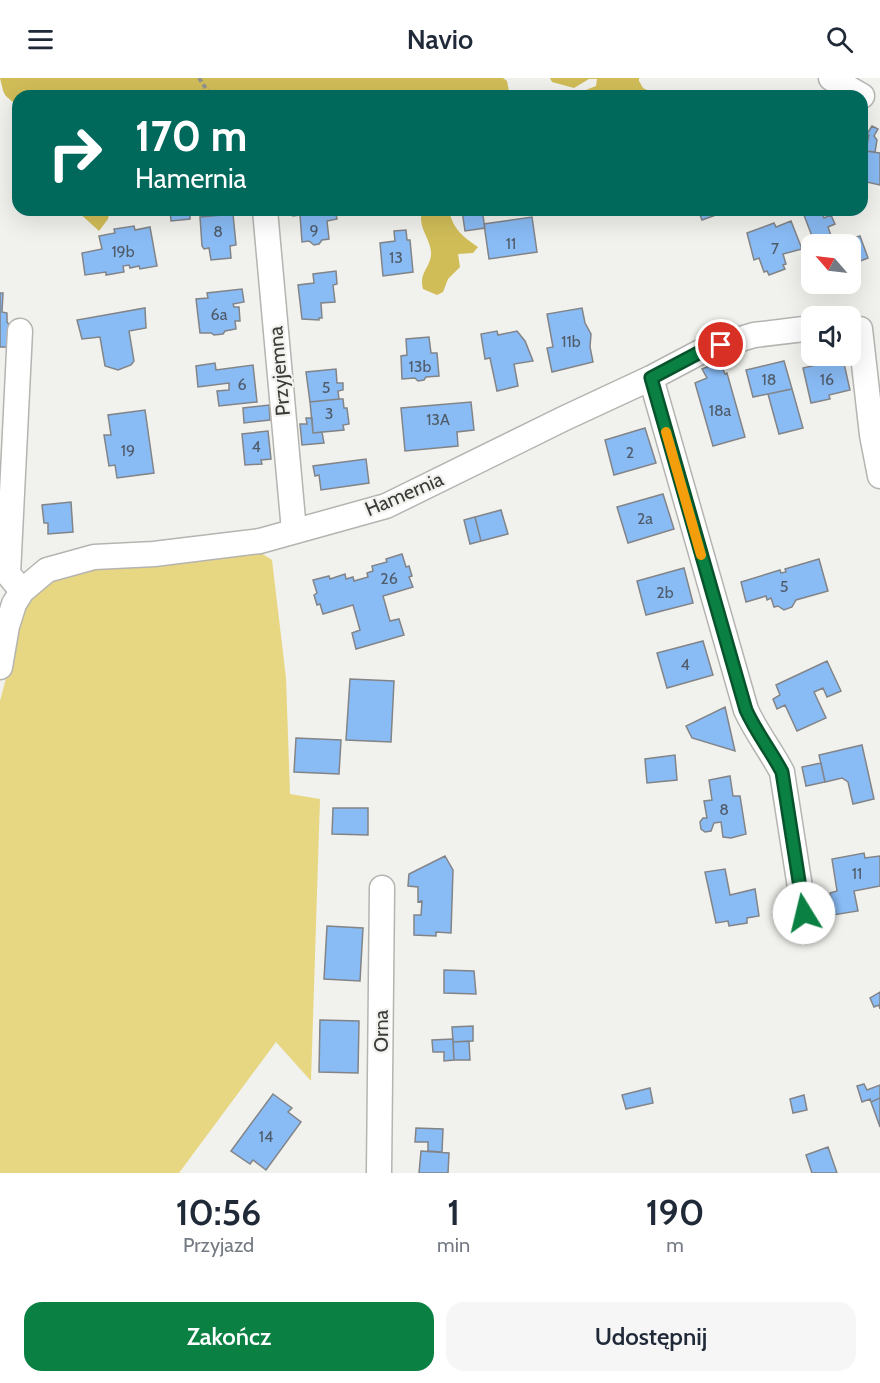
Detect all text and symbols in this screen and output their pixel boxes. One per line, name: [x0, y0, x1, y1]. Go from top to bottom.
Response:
icon: menu: [24, 23, 57, 56]
text: Navio: [407, 23, 473, 56]
icon: search: [823, 23, 856, 56]
text: 170 m: [135, 110, 247, 162]
icon: right: [36, 114, 114, 192]
text: Hamernia: [135, 162, 247, 195]
house number: 9: [309, 221, 319, 240]
house number: 8: [213, 222, 223, 241]
house number: 11: [506, 234, 516, 253]
north arrow: [801, 234, 861, 294]
map controls: [801, 234, 861, 366]
house number: 7: [771, 239, 779, 258]
house number: 19b: [111, 242, 135, 261]
house number: 13: [389, 248, 403, 267]
house number: 6a: [211, 305, 228, 324]
button: sound: [801, 306, 861, 366]
pin: [695, 319, 746, 370]
street label: Przyjemna: [263, 325, 295, 417]
icon: arrive: [704, 328, 737, 361]
house number: 11b: [561, 332, 581, 351]
house number: 13b: [409, 357, 431, 376]
house number: 18: [762, 370, 776, 389]
house number: 16: [820, 370, 834, 389]
house number: 6: [237, 375, 247, 394]
house number: 5: [322, 378, 330, 397]
house number: 18a: [709, 401, 732, 420]
house number: 3: [325, 404, 333, 423]
house number: 13A: [426, 410, 450, 429]
house number: 4: [251, 437, 261, 456]
house number: 19: [121, 441, 135, 460]
house number: 2: [626, 443, 634, 462]
street label: Hamernia: [361, 467, 447, 521]
house number: 2a: [637, 509, 653, 528]
house number: 26: [380, 569, 398, 588]
house number: 5: [780, 577, 788, 596]
house number: 2b: [656, 583, 674, 602]
house number: 4: [680, 655, 690, 674]
house number: 8: [719, 800, 729, 819]
house number: 11: [852, 864, 862, 883]
position arrow: [772, 881, 836, 945]
street label: Orna: [369, 1009, 393, 1052]
house number: 14: [259, 1127, 273, 1146]
text: 10:56: [176, 1190, 261, 1234]
text: 1: [447, 1190, 460, 1234]
text: 190: [646, 1190, 704, 1234]
text: Przyjazd: [183, 1233, 254, 1257]
text: min: [437, 1233, 470, 1257]
text: m: [666, 1233, 684, 1257]
button: Zakończ: [24, 1302, 434, 1371]
button: Udostępnij: [446, 1302, 856, 1371]

